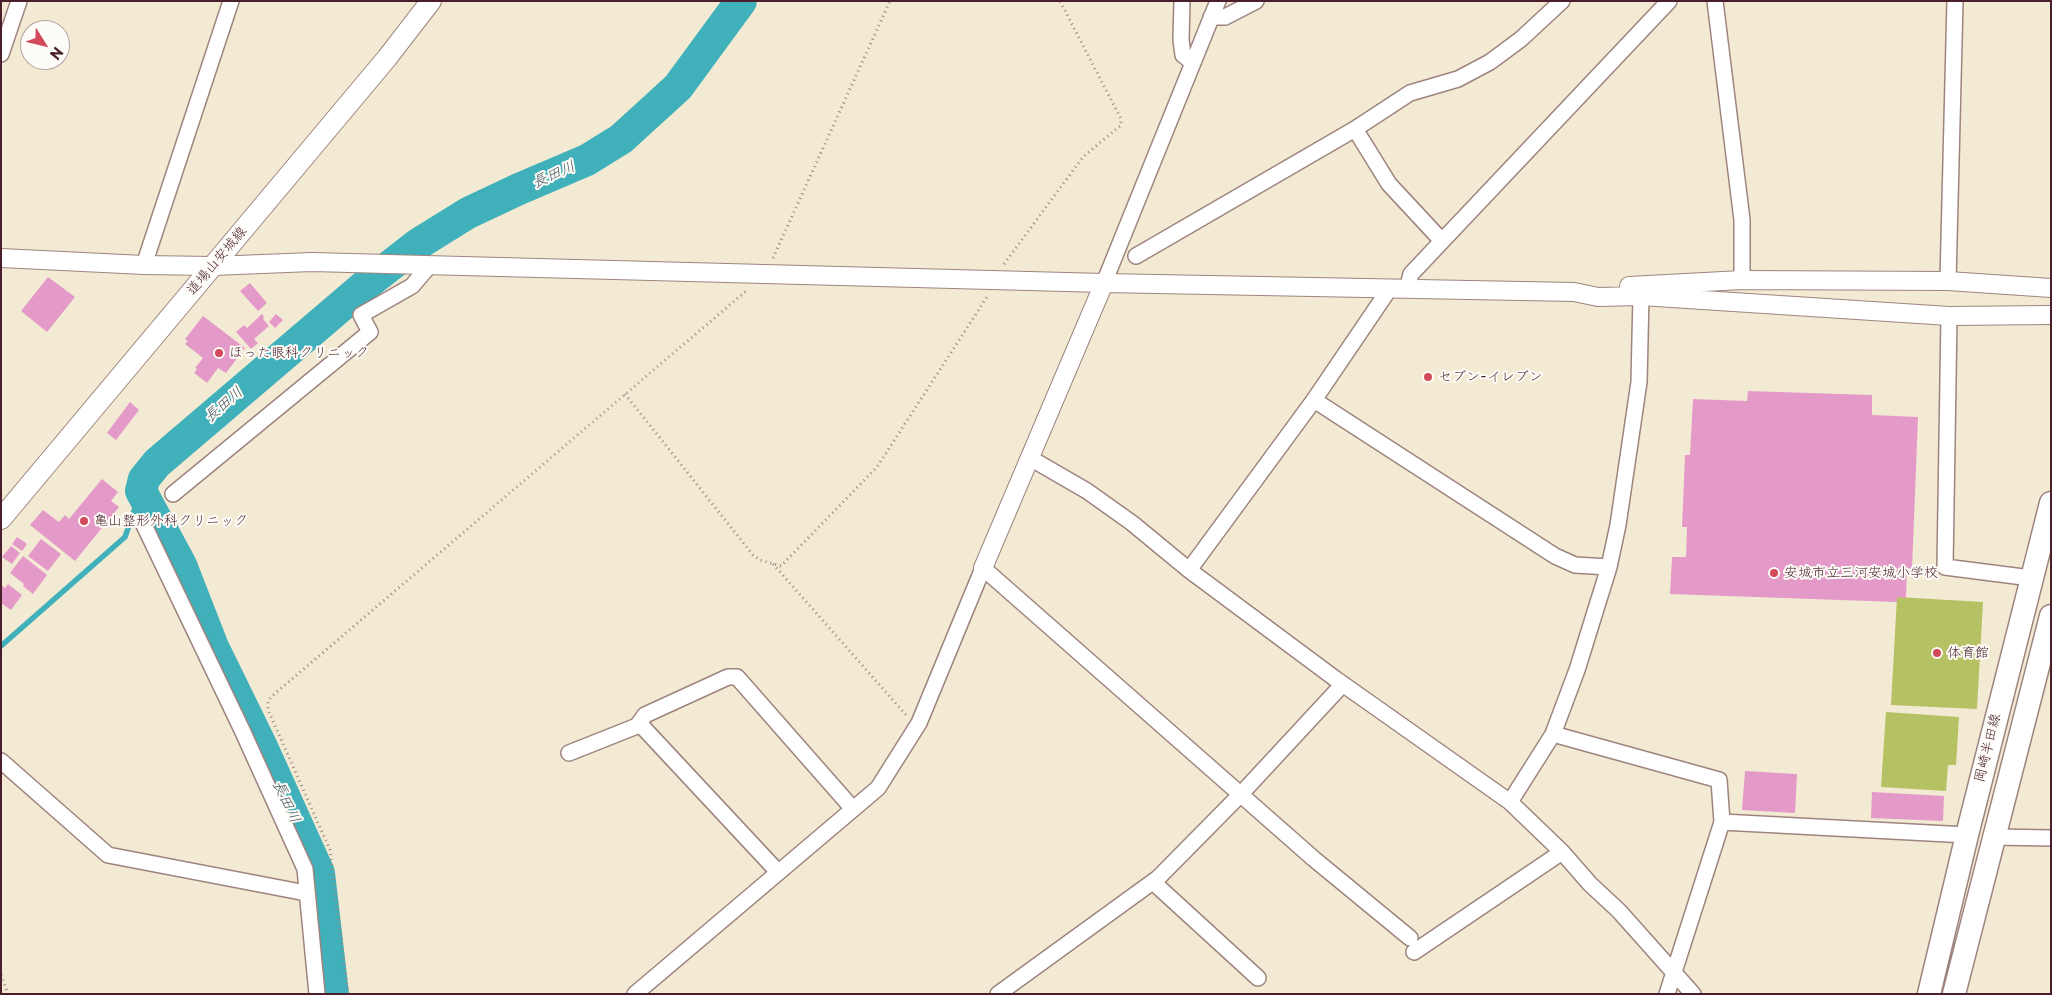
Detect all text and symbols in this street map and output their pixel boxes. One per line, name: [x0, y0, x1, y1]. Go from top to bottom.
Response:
north arrow: [20, 20, 70, 70]
text: N: [45, 43, 68, 64]
water label: 長田川: [530, 158, 578, 192]
street label: 道場山安城線: [184, 223, 250, 299]
place label: ほった眼科クリニック: [229, 345, 369, 361]
marker: ほった眼科クリニック: [213, 347, 225, 359]
place label: セブン-イレブン: [1438, 369, 1543, 385]
marker: セブン-イレブン: [1422, 371, 1434, 383]
water label: 長田川: [201, 383, 247, 427]
place label: 亀山整形外科クリニック: [94, 513, 248, 529]
marker: 亀山整形外科クリニック: [78, 515, 90, 527]
place label: 安城市立三河安城小学校: [1784, 565, 1938, 581]
marker: 安城市立三河安城小学校: [1768, 567, 1780, 579]
place label: 体育館: [1947, 645, 1989, 661]
marker: 体育館: [1931, 647, 1943, 659]
street label: 岡崎半田線: [1971, 712, 2005, 784]
water label: 長田川: [268, 778, 304, 826]

